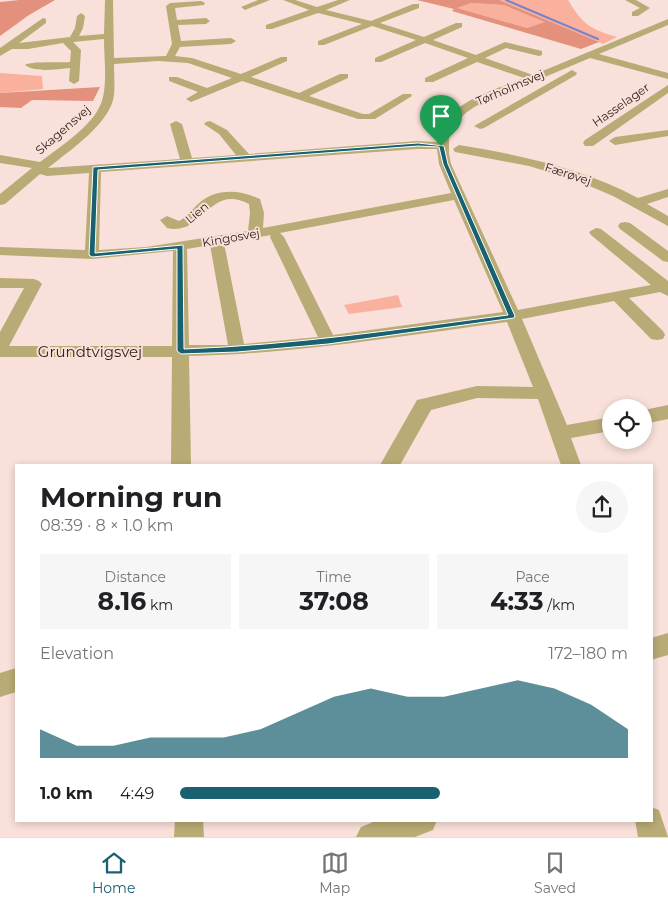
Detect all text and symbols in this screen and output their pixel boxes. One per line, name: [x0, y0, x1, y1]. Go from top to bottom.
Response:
street label: Tørholmsvej: [473, 66, 546, 109]
street label: Hasselager: [589, 79, 652, 130]
pin: [420, 95, 462, 146]
street label: Skagensvej: [32, 102, 93, 157]
icon: arrive: [427, 102, 455, 130]
street label: Færøvej: [543, 159, 593, 188]
street label: Lien: [182, 199, 211, 227]
street label: Kingosvej: [201, 225, 261, 250]
street label: Grundtvigsvej: [38, 342, 142, 361]
map controls: [602, 399, 652, 449]
button: locate: [602, 399, 652, 449]
text: Morning run: [40, 480, 222, 514]
button: share: [576, 481, 628, 533]
text: 08:39 · 8 × 1.0 km: [40, 516, 173, 535]
text: Distance: [105, 568, 166, 586]
text: Time: [316, 568, 352, 586]
text: Pace: [516, 568, 550, 586]
text: 8.16: [98, 586, 146, 616]
text: 37:08: [299, 586, 369, 616]
text: 4:33: [490, 586, 544, 616]
text: km: [146, 596, 173, 614]
text: /km: [544, 596, 575, 614]
text: Elevation: [40, 644, 114, 663]
text: 172–180 m: [548, 644, 628, 663]
text: 1.0 km: [40, 784, 93, 803]
text: 4:49: [120, 784, 154, 803]
tab: Home: [92, 849, 135, 897]
tab: Map: [319, 849, 350, 897]
tab: Saved: [534, 849, 576, 897]

